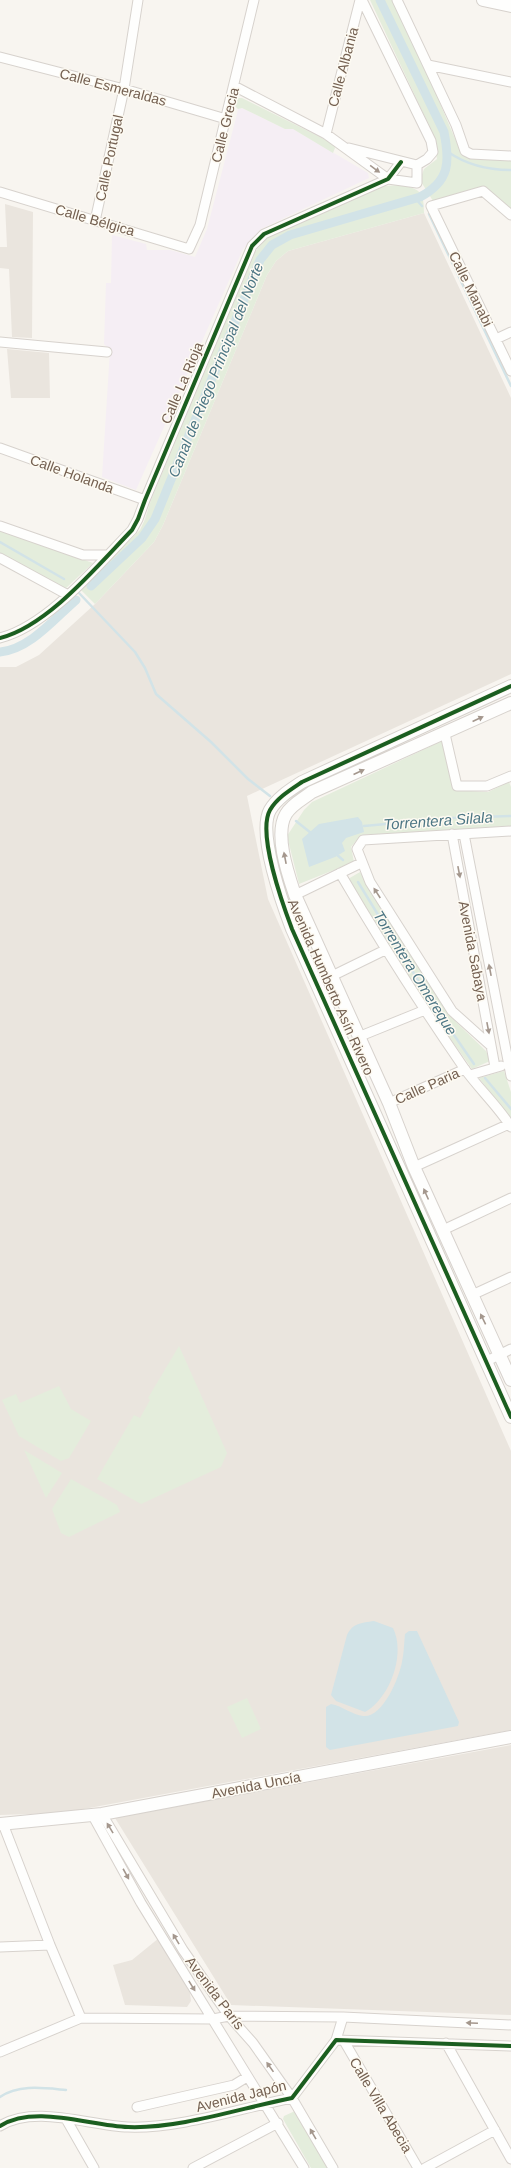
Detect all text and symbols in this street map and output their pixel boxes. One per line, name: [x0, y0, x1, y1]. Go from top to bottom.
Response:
street label: Calle Albania: [325, 25, 361, 109]
street label: Calle Esmeraldas: [58, 65, 168, 109]
street label: Calle Grecia: [208, 85, 242, 164]
street label: Calle Portugal: [92, 113, 126, 203]
one-way arrow: [370, 165, 381, 173]
street label: Calle Bélgica: [54, 201, 137, 239]
street label: Calle Manabi: [446, 249, 496, 329]
water label: Canal de Riego Principal del Norte: [165, 260, 267, 480]
street label: Calle La Rioja: [158, 340, 206, 426]
street label: Calle Holanda: [28, 451, 116, 497]
one-way arrow: [472, 716, 484, 722]
one-way arrow: [353, 769, 365, 775]
water label: Torrentera Silala: [383, 808, 493, 833]
one-way arrow: [282, 852, 288, 864]
one-way arrow: [456, 866, 462, 878]
one-way arrow: [373, 887, 381, 898]
street label: Avenida Humberto Asín Rivero: [285, 896, 377, 1078]
street label: Avenida Sabaya: [455, 900, 491, 1003]
water label: Torrentera Omereque: [370, 907, 461, 1038]
one-way arrow: [487, 964, 493, 976]
one-way arrow: [485, 1021, 491, 1034]
street label: Calle Paria: [392, 1065, 462, 1107]
one-way arrow: [423, 1188, 429, 1200]
one-way arrow: [480, 1313, 486, 1325]
street label: Avenida Uncía: [210, 1768, 302, 1802]
one-way arrow: [107, 1822, 114, 1834]
one-way arrow: [122, 1868, 129, 1880]
one-way arrow: [173, 1933, 180, 1945]
street label: Avenida París: [182, 1953, 248, 2033]
one-way arrow: [189, 1980, 196, 1992]
one-way arrow: [465, 2020, 478, 2026]
street label: Calle Villa Abecia: [346, 2055, 416, 2156]
one-way arrow: [266, 2061, 274, 2072]
street label: Avenida Japón: [194, 2077, 288, 2115]
one-way arrow: [310, 2128, 317, 2140]

